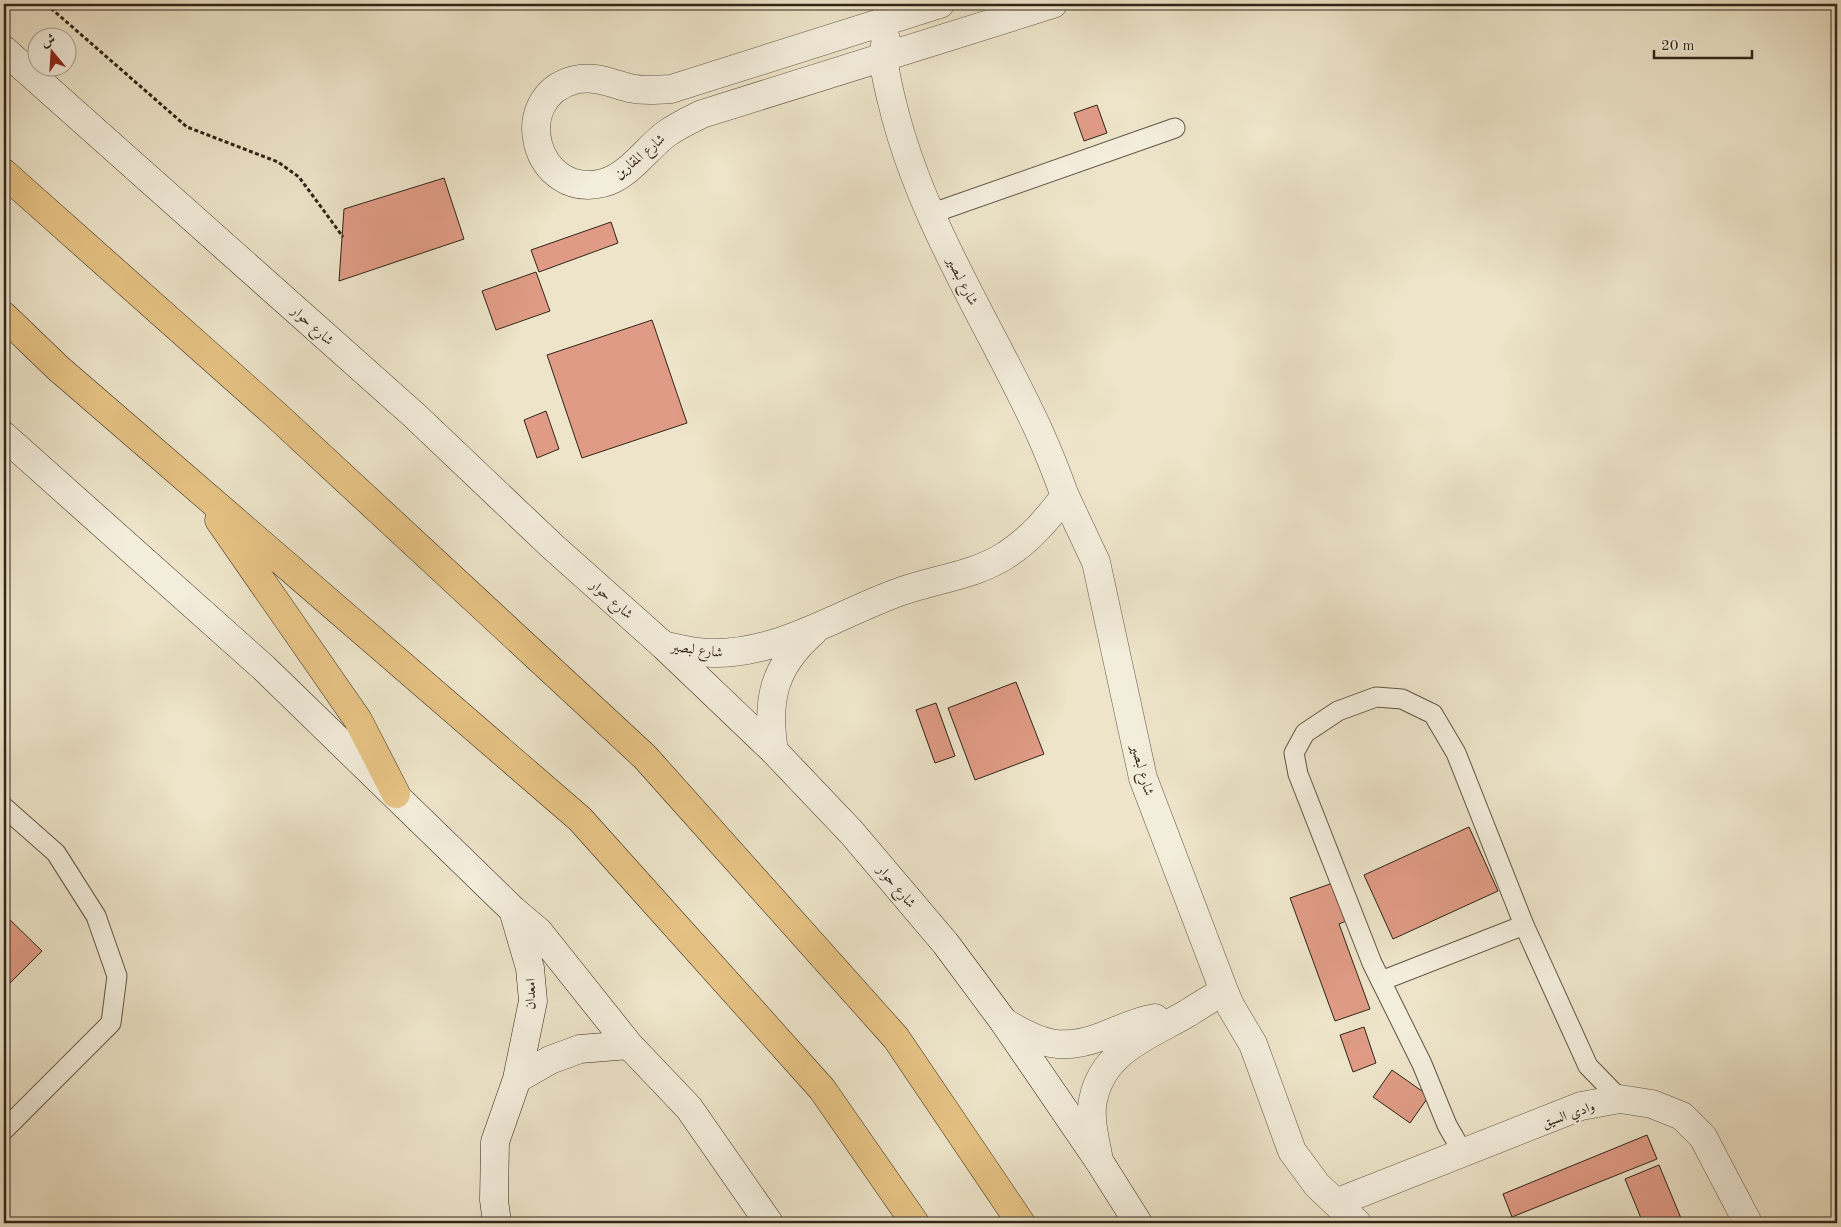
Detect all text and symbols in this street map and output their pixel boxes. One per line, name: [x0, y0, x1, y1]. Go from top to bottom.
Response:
north arrow: [28, 28, 78, 78]
scale bar: [1654, 28, 1751, 60]
text: ش: [40, 32, 57, 49]
text: 20 m: [1661, 39, 1695, 54]
street label: شارع المقارين: [612, 132, 670, 185]
street label: شارع لبصير: [940, 253, 980, 310]
street label: شارع حوار: [285, 302, 336, 351]
street label: شارع حوار: [583, 576, 635, 625]
street label: شارع لبصير: [668, 640, 724, 664]
street label: شارع لبصير: [1124, 741, 1156, 798]
street label: شارع حوار: [870, 861, 918, 913]
street label: امعدان: [524, 978, 538, 1010]
street label: وادي السيق: [1540, 1099, 1598, 1134]

